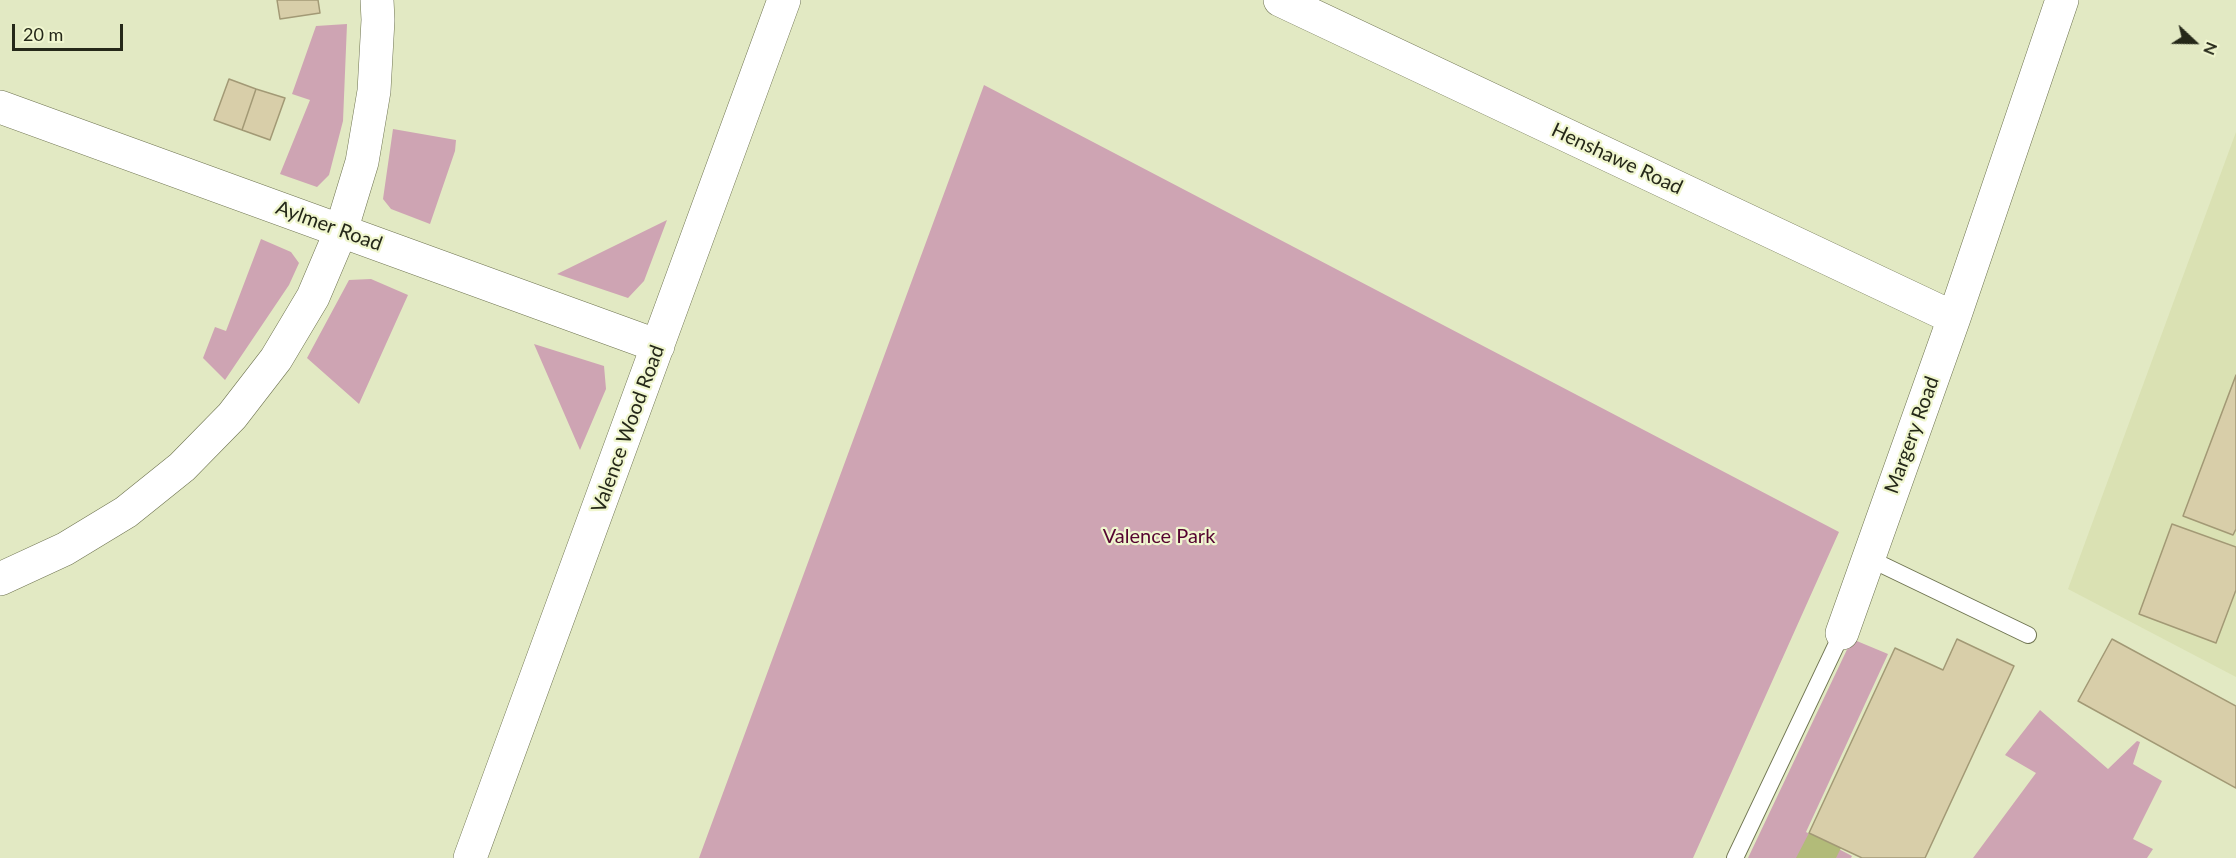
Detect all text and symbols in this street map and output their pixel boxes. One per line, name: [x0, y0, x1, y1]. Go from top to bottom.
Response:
scale bar: [15, 12, 126, 50]
north arrow: [2164, 12, 2224, 72]
text: 20 m: [23, 23, 63, 45]
text: N: [2200, 40, 2222, 58]
street label: Henshawe Road: [1548, 118, 1686, 200]
street label: Aylmer Road: [273, 196, 385, 256]
street label: Valence Wood Road: [587, 342, 669, 516]
street label: Margery Road: [1880, 373, 1944, 497]
park label: Valence Park: [1103, 525, 1215, 549]

